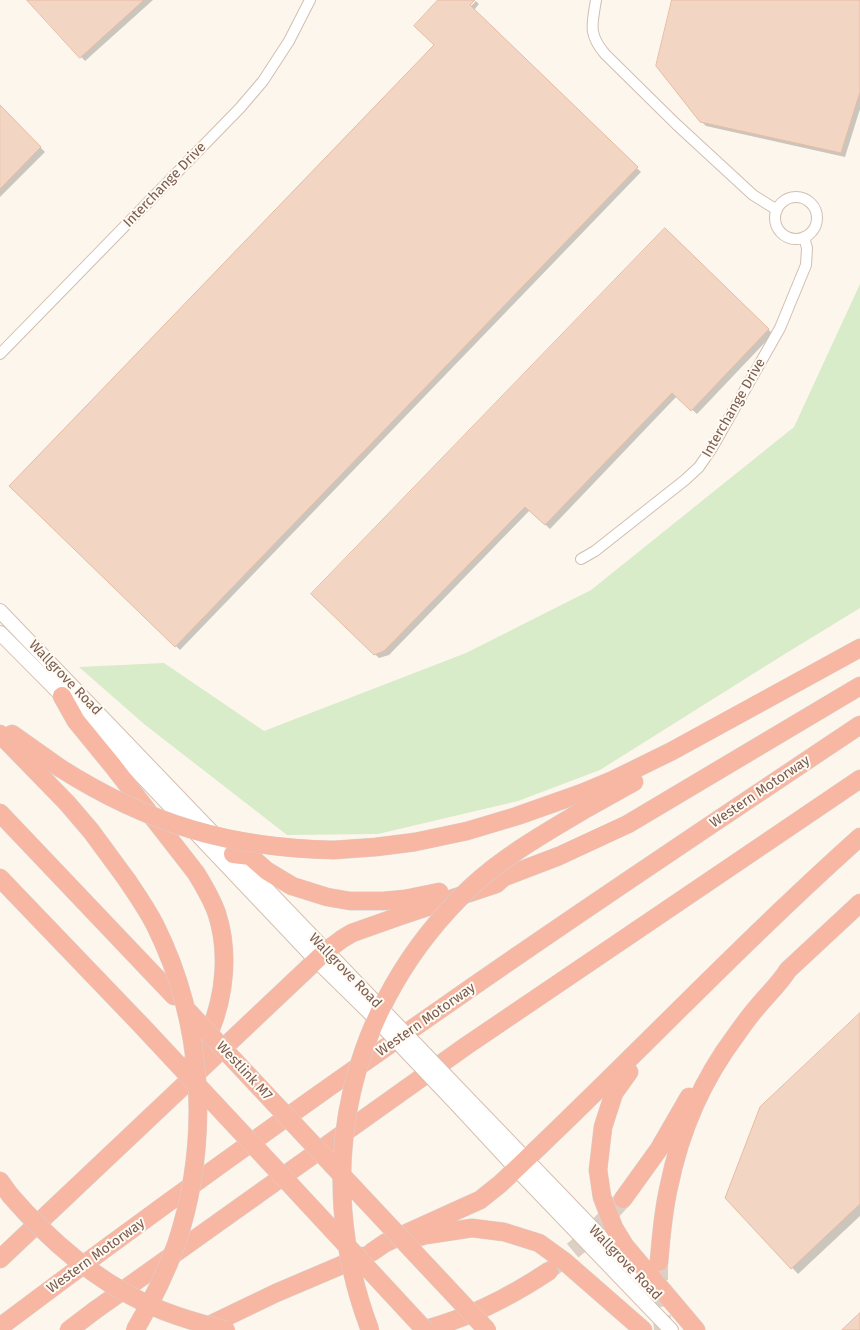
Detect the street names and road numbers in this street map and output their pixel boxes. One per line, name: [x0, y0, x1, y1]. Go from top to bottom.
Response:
street label: Interchange Drive: [120, 139, 210, 231]
street label: Interchange Drive: [699, 355, 769, 461]
street label: Wallgrove Road: [25, 637, 105, 719]
street label: Western Motorway: [707, 752, 813, 832]
street label: Wallgrove Road: [305, 930, 385, 1012]
street label: Western Motorway: [373, 980, 479, 1060]
street label: Westlink M7: [212, 1038, 276, 1104]
street label: Western Motorway: [44, 1215, 148, 1297]
street label: Wallgrove Road: [585, 1222, 665, 1304]

